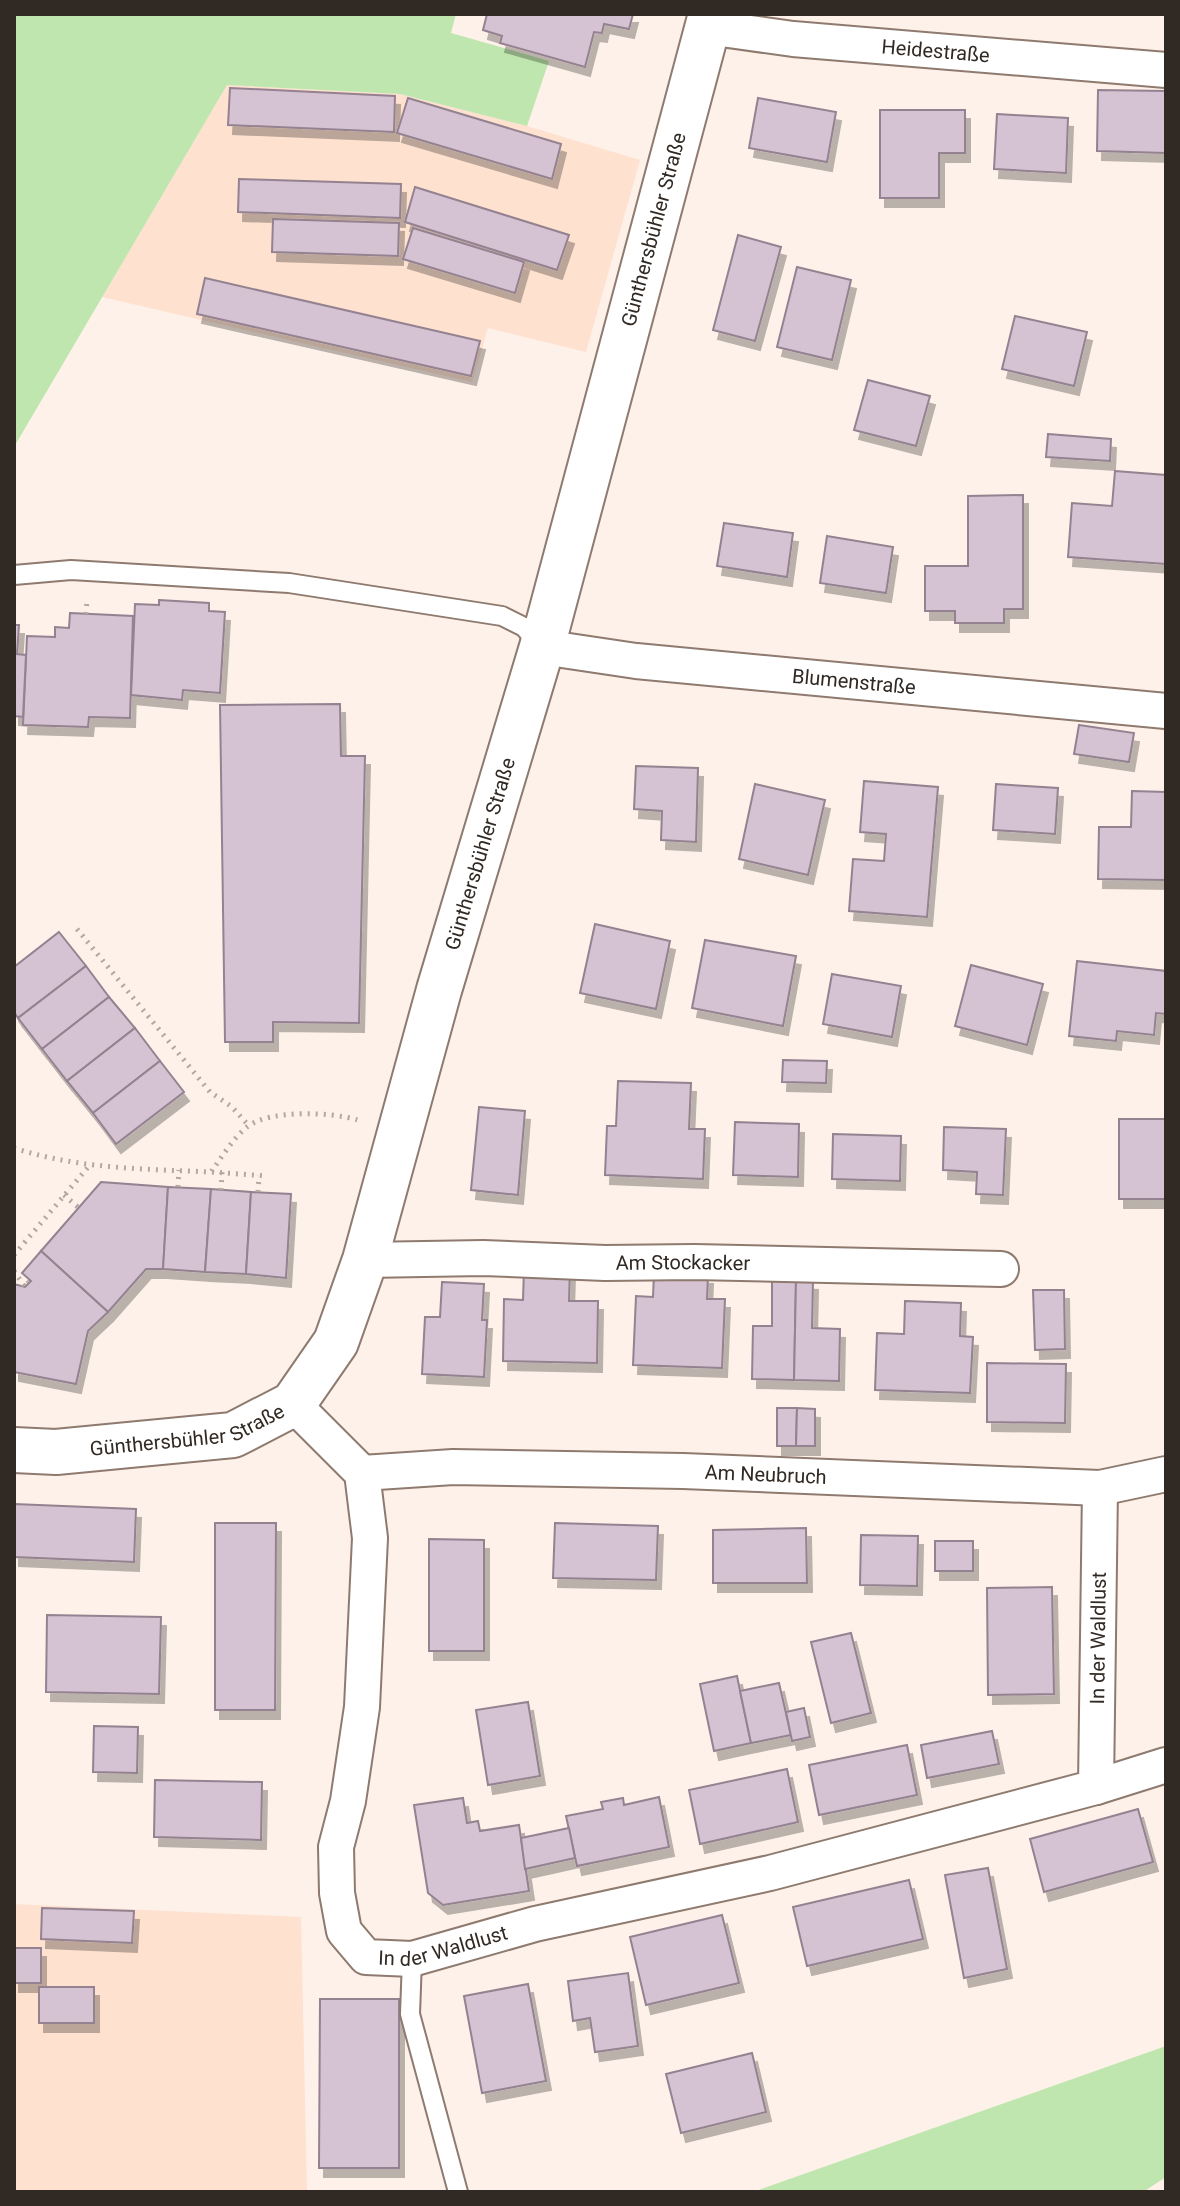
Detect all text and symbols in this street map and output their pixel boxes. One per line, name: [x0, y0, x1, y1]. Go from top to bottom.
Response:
street label: Heidestraße: [881, 34, 991, 67]
street label: Günthersbühler Straße: [616, 130, 691, 329]
street label: Blumenstraße: [791, 664, 917, 699]
street label: Günthersbühler Straße: [440, 755, 520, 953]
street label: Am Stockacker: [615, 1250, 751, 1275]
street label: Günthersbühler Straße: [89, 1399, 288, 1461]
street label: Am Neubruch: [704, 1460, 827, 1489]
street label: In der Waldlust: [1085, 1572, 1111, 1704]
street label: In der Waldlust: [378, 1920, 510, 1971]

